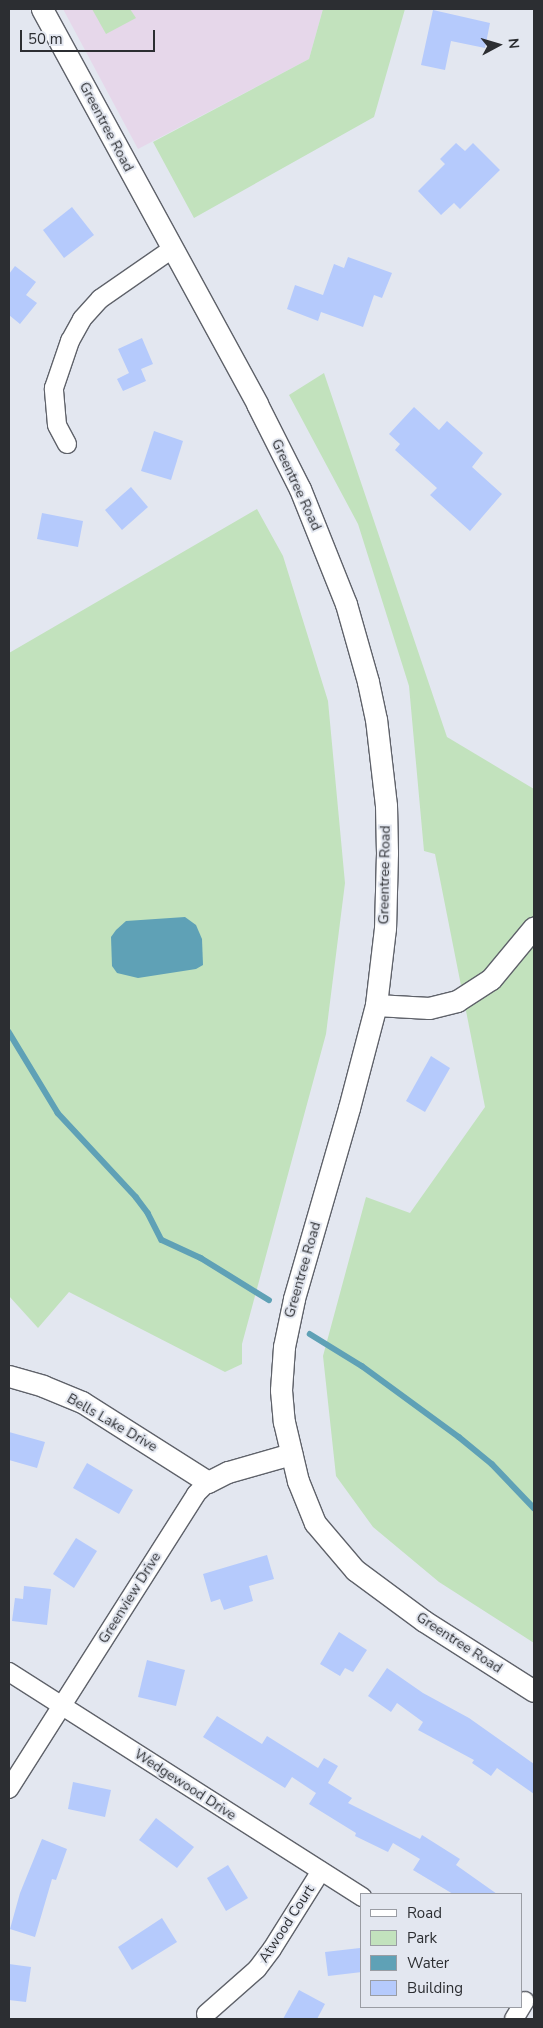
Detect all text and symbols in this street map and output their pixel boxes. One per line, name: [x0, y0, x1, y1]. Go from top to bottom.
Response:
scale bar: [22, 20, 158, 52]
north arrow: [473, 20, 523, 70]
text: 50 m: [28, 29, 63, 49]
text: N: [503, 37, 523, 50]
street label: Greentree Road: [75, 79, 137, 175]
street label: Greentree Road: [268, 437, 324, 533]
street label: Greentree Road: [376, 825, 394, 925]
street label: Greentree Road: [281, 1220, 325, 1320]
street label: Bells Lake Drive: [64, 1390, 160, 1456]
street label: Greenview Drive: [95, 1549, 165, 1647]
street label: Greentree Road: [413, 1609, 505, 1677]
street label: Wedgewood Drive: [131, 1746, 239, 1824]
street label: Atwood Court: [256, 1882, 318, 1966]
legend: [360, 1893, 523, 2008]
text: Road: [407, 1903, 442, 1923]
text: Park: [407, 1928, 437, 1948]
text: Water: [407, 1953, 449, 1973]
text: Building: [407, 1978, 463, 1998]

